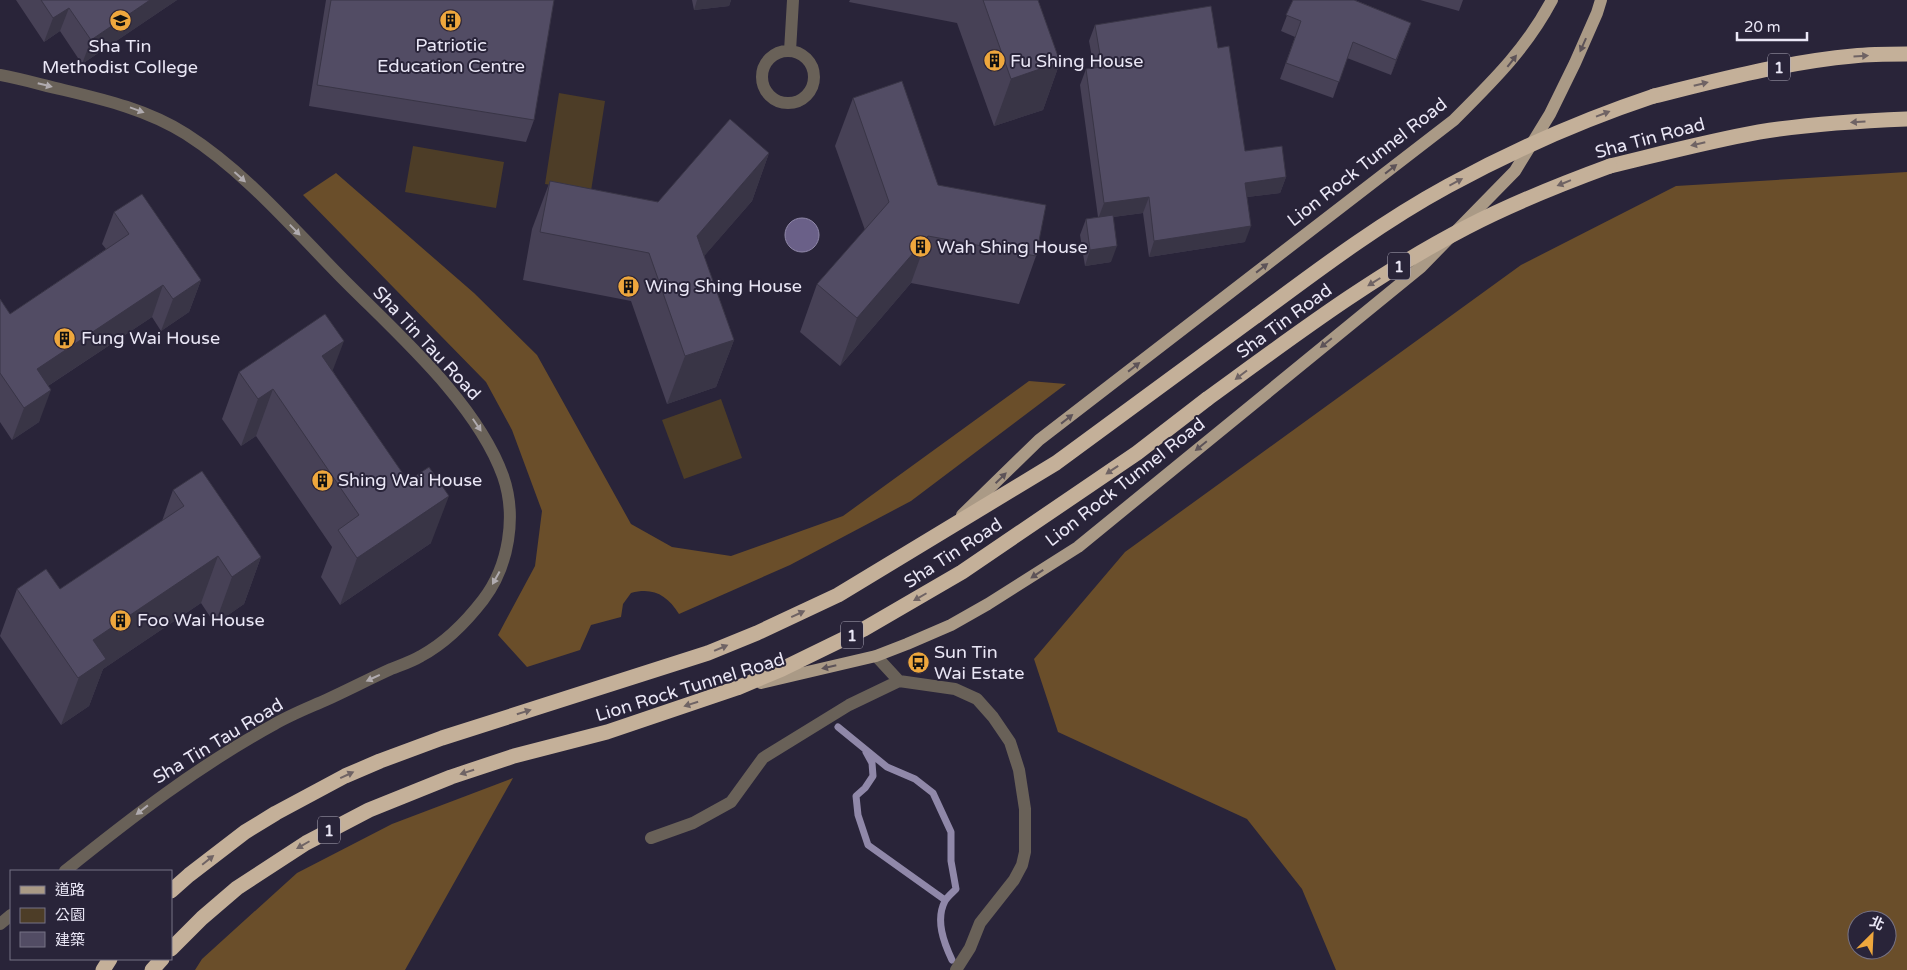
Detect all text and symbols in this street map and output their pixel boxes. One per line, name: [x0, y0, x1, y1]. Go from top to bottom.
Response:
building icon: Patriotic Education Centre: [439, 8, 463, 32]
school or university icon: Sha Tin Methodist College: [108, 9, 132, 33]
scale bar: [1737, 10, 1807, 42]
text: 20 m: [1744, 18, 1781, 36]
place label: Patriotic Education Centre: [377, 34, 525, 77]
place label: Sha Tin Methodist College: [42, 35, 198, 78]
one-way arrow: [1579, 38, 1587, 52]
building icon: Fu Shing House: [982, 49, 1006, 73]
place label: Fu Shing House: [1010, 50, 1143, 72]
one-way arrow: [1853, 51, 1869, 59]
road number: 1: [1768, 54, 1790, 80]
one-way arrow: [1506, 55, 1517, 68]
one-way arrow: [1694, 80, 1709, 88]
one-way arrow: [38, 81, 53, 89]
street label: Lion Rock Tunnel Road: [1283, 93, 1451, 231]
one-way arrow: [130, 106, 145, 114]
one-way arrow: [1596, 110, 1611, 118]
street label: Sha Tin Road: [1593, 113, 1707, 163]
one-way arrow: [1850, 118, 1866, 126]
one-way arrow: [1690, 140, 1705, 148]
one-way arrow: [1384, 163, 1397, 174]
one-way arrow: [234, 171, 246, 183]
one-way arrow: [1449, 178, 1463, 186]
one-way arrow: [1557, 180, 1572, 187]
one-way arrow: [289, 224, 301, 236]
building icon: Wah Shing House: [909, 235, 933, 259]
place label: Wah Shing House: [937, 236, 1088, 258]
road number: 1: [1388, 252, 1410, 280]
one-way arrow: [1255, 263, 1269, 273]
building icon: Wing Shing House: [617, 274, 641, 298]
place label: Wing Shing House: [645, 275, 802, 297]
one-way arrow: [1367, 277, 1381, 286]
street label: Sha Tin Road: [1232, 279, 1336, 363]
street label: Sha Tin Tau Road: [368, 281, 486, 405]
building icon: Fung Wai House: [53, 326, 77, 350]
place label: Fung Wai House: [81, 327, 220, 349]
one-way arrow: [1320, 338, 1333, 349]
one-way arrow: [1127, 362, 1140, 373]
one-way arrow: [1235, 369, 1248, 380]
street label: Lion Rock Tunnel Road: [1041, 413, 1209, 551]
one-way arrow: [1060, 413, 1073, 424]
one-way arrow: [472, 419, 482, 432]
one-way arrow: [1195, 441, 1208, 452]
one-way arrow: [1105, 465, 1118, 474]
building icon: Shing Wai House: [310, 468, 334, 492]
place label: Shing Wai House: [338, 469, 482, 491]
one-way arrow: [994, 472, 1006, 484]
street label: Sha Tin Road: [900, 513, 1006, 593]
one-way arrow: [1030, 569, 1044, 578]
one-way arrow: [492, 571, 500, 586]
one-way arrow: [914, 593, 927, 602]
building icon: Foo Wai House: [109, 608, 133, 632]
place label: Foo Wai House: [137, 609, 265, 631]
one-way arrow: [791, 610, 805, 618]
road number: 1: [841, 622, 863, 648]
place label: Sun Tin Wai Estate: [934, 641, 1024, 684]
one-way arrow: [714, 644, 728, 652]
street label: Lion Rock Tunnel Road: [593, 648, 787, 726]
bus stop icon: Sun Tin Wai Estate: [906, 650, 930, 674]
one-way arrow: [821, 663, 836, 671]
one-way arrow: [366, 674, 380, 682]
street label: Sha Tin Tau Road: [149, 693, 287, 789]
one-way arrow: [683, 700, 698, 708]
one-way arrow: [517, 708, 532, 715]
one-way arrow: [460, 768, 475, 776]
one-way arrow: [340, 771, 354, 779]
one-way arrow: [136, 804, 149, 815]
road number: 1: [318, 816, 340, 844]
one-way arrow: [297, 840, 310, 849]
one-way arrow: [201, 854, 214, 865]
legend: [10, 870, 172, 960]
text: 道路: [55, 881, 85, 899]
text: 公園: [55, 906, 85, 924]
north arrow: [1847, 910, 1897, 960]
text: 北: [1867, 913, 1887, 934]
text: 建築: [55, 931, 85, 949]

